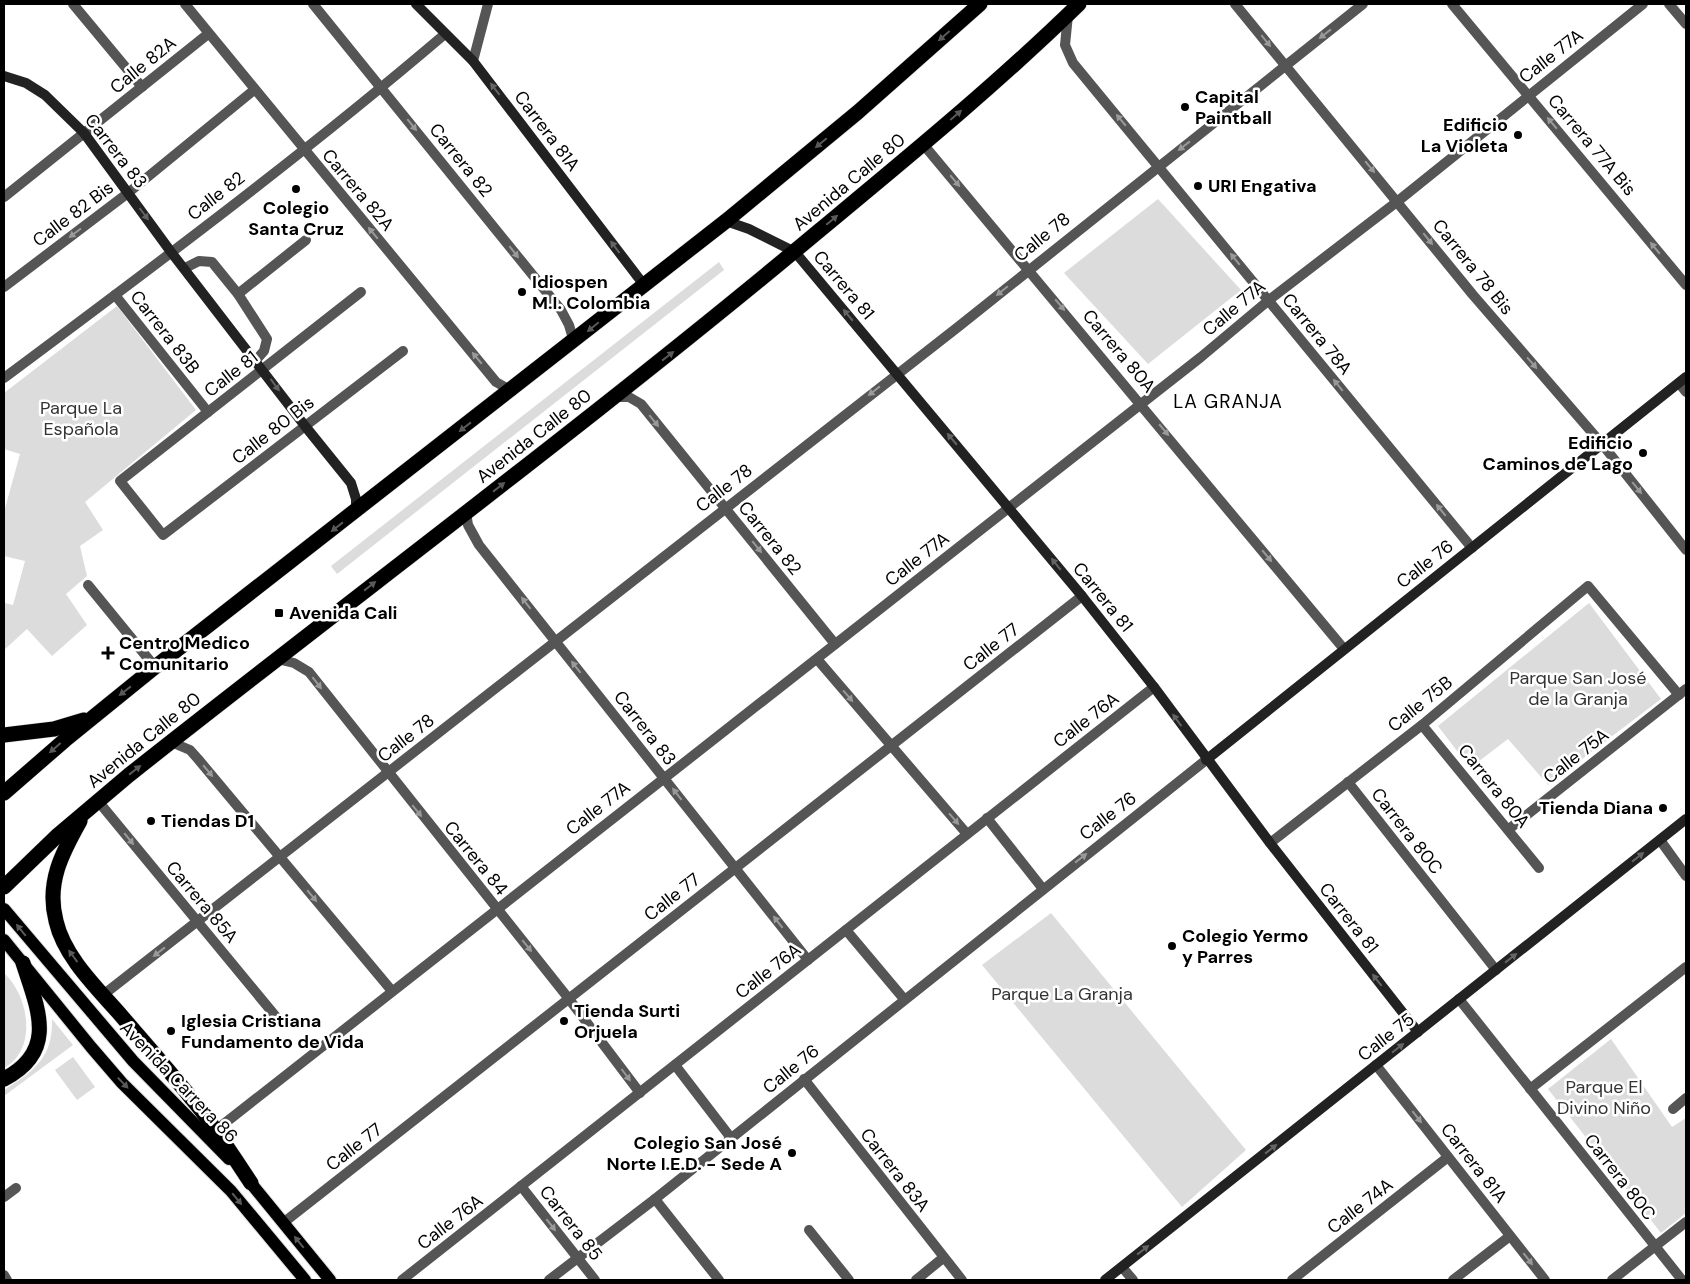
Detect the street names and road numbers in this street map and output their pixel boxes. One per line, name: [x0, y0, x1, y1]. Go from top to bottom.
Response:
street label: Calle 77A: [1514, 23, 1588, 89]
street label: Calle 82A: [105, 31, 181, 99]
street label: Carrera 81A: [509, 86, 585, 176]
street label: Carrera 77A Bis: [1542, 89, 1642, 201]
street label: Carrera 83: [79, 109, 153, 193]
street label: Carrera 82: [424, 118, 498, 202]
street label: Avenida Calle 80: [788, 128, 910, 236]
street label: Carrera 82A: [317, 144, 399, 236]
street label: Calle 82: [182, 166, 250, 226]
street label: Calle 82 Bis: [28, 176, 118, 252]
street label: Calle 78: [1009, 207, 1075, 267]
street label: Carrera 78 Bis: [1427, 214, 1519, 320]
street label: Carrera 81: [808, 245, 880, 325]
street label: Calle 77A: [1197, 275, 1271, 341]
street label: Carrera 83B: [125, 285, 205, 379]
street label: Carrera 78A: [1277, 288, 1357, 380]
street label: Carrera 80A: [1077, 304, 1161, 398]
street label: Calle 81: [199, 345, 263, 403]
street label: Avenida Calle 80: [472, 384, 596, 488]
street label: Calle 80 Bis: [227, 390, 319, 470]
street label: Calle 78: [691, 458, 757, 518]
street label: Carrera 82: [733, 496, 807, 580]
street label: Calle 77A: [880, 526, 954, 592]
street label: Calle 76: [1392, 534, 1458, 594]
street label: Carrera 81: [1067, 557, 1139, 637]
street label: Calle 77: [958, 618, 1024, 676]
street label: Calle 75B: [1383, 670, 1457, 737]
street label: Carrera 83: [608, 686, 682, 770]
street label: Avenida Calle 80: [82, 687, 206, 793]
street label: Calle 76A: [1048, 687, 1124, 753]
street label: Calle 78: [373, 708, 439, 768]
street label: Calle 75A: [1538, 723, 1614, 789]
street label: Carrera 80A: [1453, 739, 1535, 833]
street label: Calle 77A: [561, 775, 635, 841]
street label: Carrera 80C: [1366, 783, 1448, 879]
street label: Calle 76: [1075, 786, 1141, 846]
street label: Carrera 84: [439, 816, 513, 900]
street label: Carrera 85A: [161, 856, 243, 948]
street label: Calle 77: [639, 868, 705, 926]
street label: Carrera 81: [1314, 878, 1384, 958]
street label: Calle 76A: [730, 938, 806, 1004]
street label: Calle 75: [1353, 1007, 1419, 1067]
street label: Avenida Carrera 86: [115, 1016, 243, 1148]
street label: Calle 76: [758, 1039, 824, 1099]
street label: Calle 77: [321, 1118, 387, 1176]
street label: Carrera 81A: [1435, 1118, 1513, 1208]
street label: Carrera 83A: [855, 1123, 935, 1217]
street label: Carrera 80C: [1579, 1129, 1661, 1225]
street label: Calle 74A: [1322, 1173, 1398, 1239]
street label: Carrera 85: [534, 1181, 608, 1265]
street label: Calle 76A: [412, 1189, 488, 1255]

